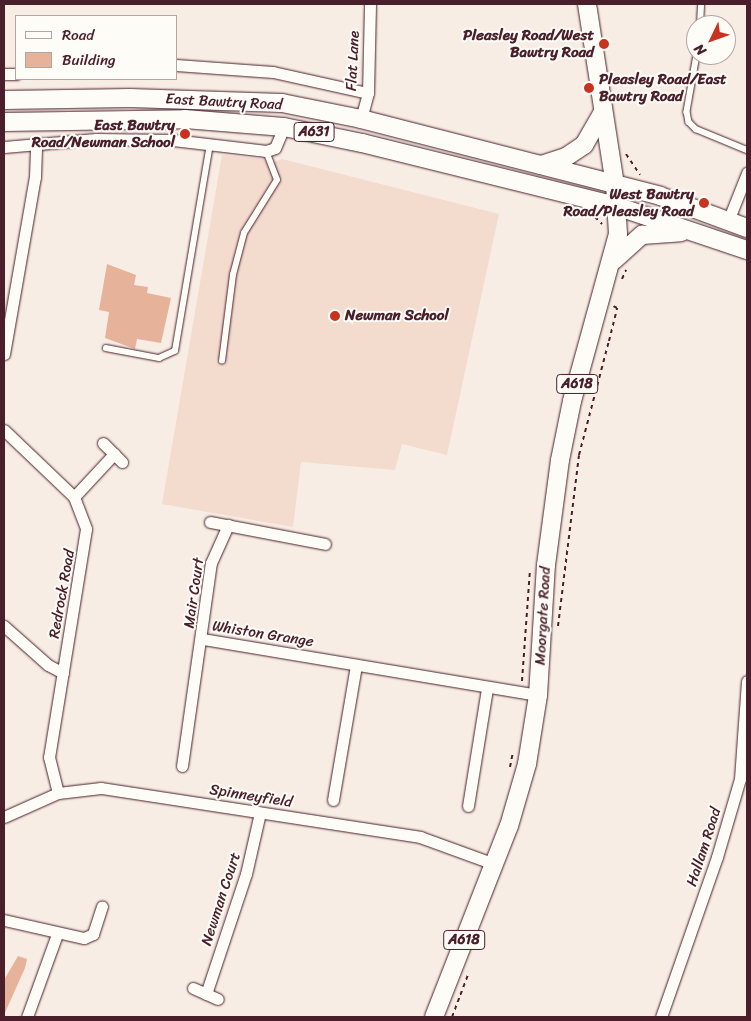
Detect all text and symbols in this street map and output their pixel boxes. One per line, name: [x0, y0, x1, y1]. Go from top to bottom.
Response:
legend: [15, 15, 178, 80]
north arrow: [686, 15, 736, 65]
text: Road: [62, 22, 94, 48]
place label: Pleasley Road/West Bawtry Road: [463, 26, 594, 61]
street label: Flat Lane: [342, 30, 364, 92]
marker: Pleasley Road/West Bawtry Road: [598, 38, 610, 50]
text: N: [688, 38, 713, 62]
text: Building: [62, 47, 116, 73]
place label: Pleasley Road/East Bawtry Road: [599, 70, 727, 105]
marker: Pleasley Road/East Bawtry Road: [583, 82, 595, 94]
street label: East Bawtry Road: [165, 90, 283, 114]
place label: East Bawtry Road/Newman School: [32, 116, 175, 151]
road number: A631: [293, 120, 335, 144]
marker: East Bawtry Road/Newman School: [179, 128, 191, 140]
place label: West Bawtry Road/Pleasley Road: [564, 185, 694, 220]
marker: West Bawtry Road/Pleasley Road: [698, 197, 710, 209]
place label: Newman School: [345, 307, 449, 325]
marker: Newman School: [329, 310, 341, 322]
road number: A618: [556, 372, 598, 396]
street label: Redrock Road: [45, 548, 79, 640]
street label: Mair Court: [180, 556, 208, 630]
street label: Moorgate Road: [531, 566, 555, 666]
street label: Whiston Grange: [211, 617, 315, 651]
street label: Spinneyfield: [208, 781, 294, 811]
street label: Hallam Road: [683, 805, 725, 889]
street label: Newman Court: [197, 850, 245, 948]
road number: A618: [443, 928, 485, 952]

